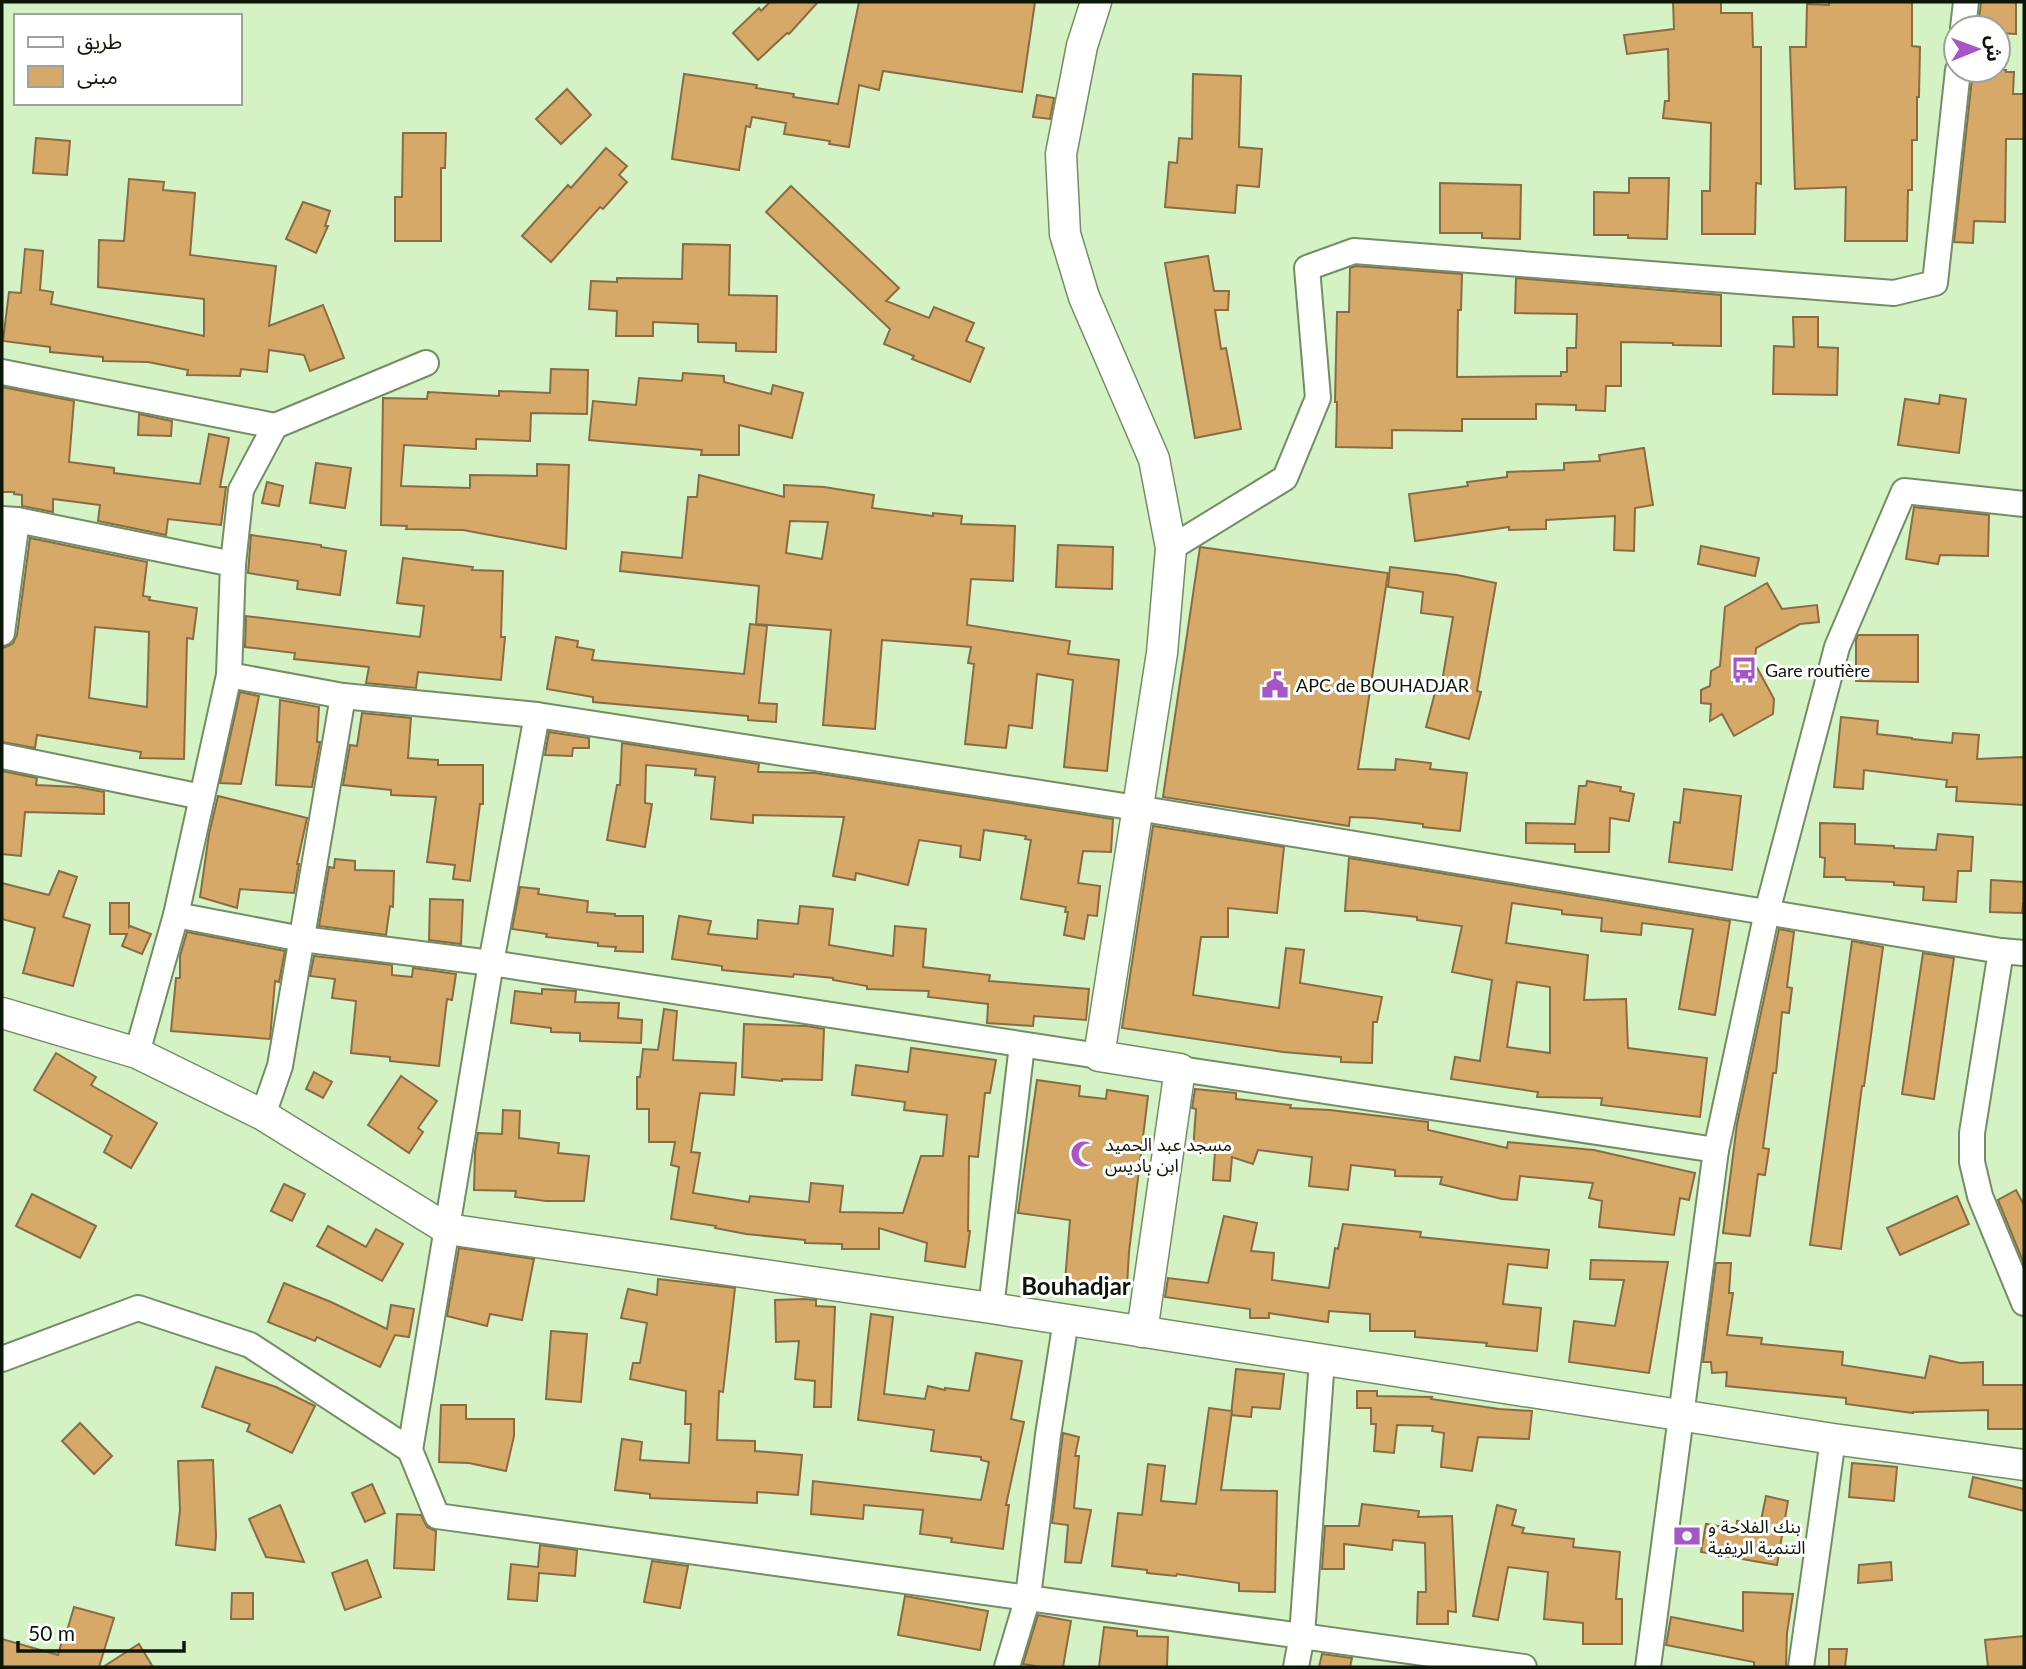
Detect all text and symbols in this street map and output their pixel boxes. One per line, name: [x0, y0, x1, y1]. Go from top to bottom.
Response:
legend: [14, 14, 242, 105]
north arrow: [1942, 14, 2012, 84]
text: طريق: [77, 28, 122, 55]
text: ش: [1983, 35, 2006, 62]
text: مبنى: [77, 63, 118, 89]
bus stop icon: Gare routière: [1729, 655, 1759, 685]
place label: Gare routière: [1765, 659, 1870, 681]
public building icon: APC de BOUHADJAR: [1260, 670, 1290, 700]
place label: APC de BOUHADJAR: [1296, 674, 1470, 696]
place label: مسجد عبد الحميد ابن باديس: [1105, 1133, 1232, 1177]
mosque icon: مسجد عبد الحميد ابن باديس: [1069, 1139, 1099, 1169]
district label: Bouhadjar: [1021, 1271, 1131, 1300]
place label: بنك الفلاحة و التنمية الريفية: [1708, 1515, 1806, 1559]
bank icon: بنك الفلاحة و التنمية الريفية: [1672, 1521, 1702, 1551]
scale bar: [18, 1610, 184, 1654]
text: 50 m: [28, 1620, 75, 1645]

